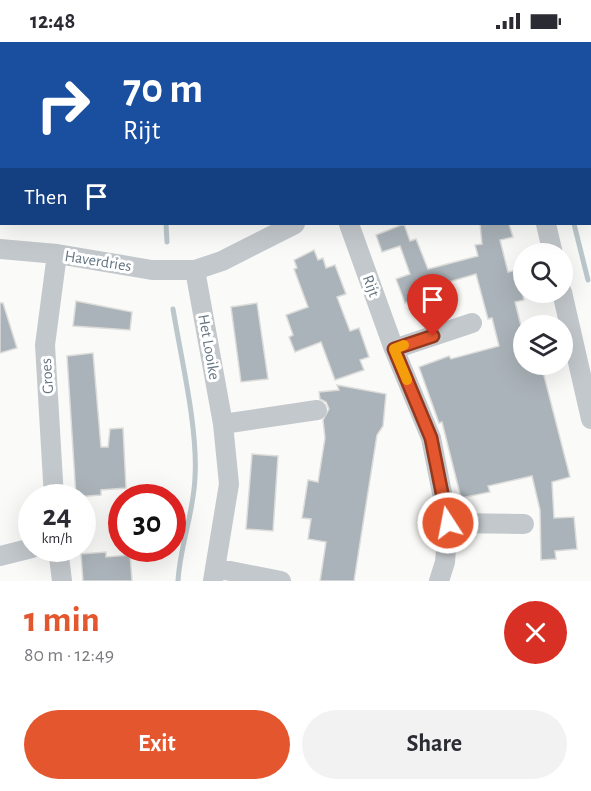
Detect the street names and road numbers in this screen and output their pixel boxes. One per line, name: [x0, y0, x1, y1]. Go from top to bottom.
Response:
street label: Haverdries: [63, 248, 133, 274]
street label: Rijt: [359, 273, 382, 299]
street label: Het Looike: [195, 313, 223, 381]
street label: Groes: [38, 358, 56, 394]

